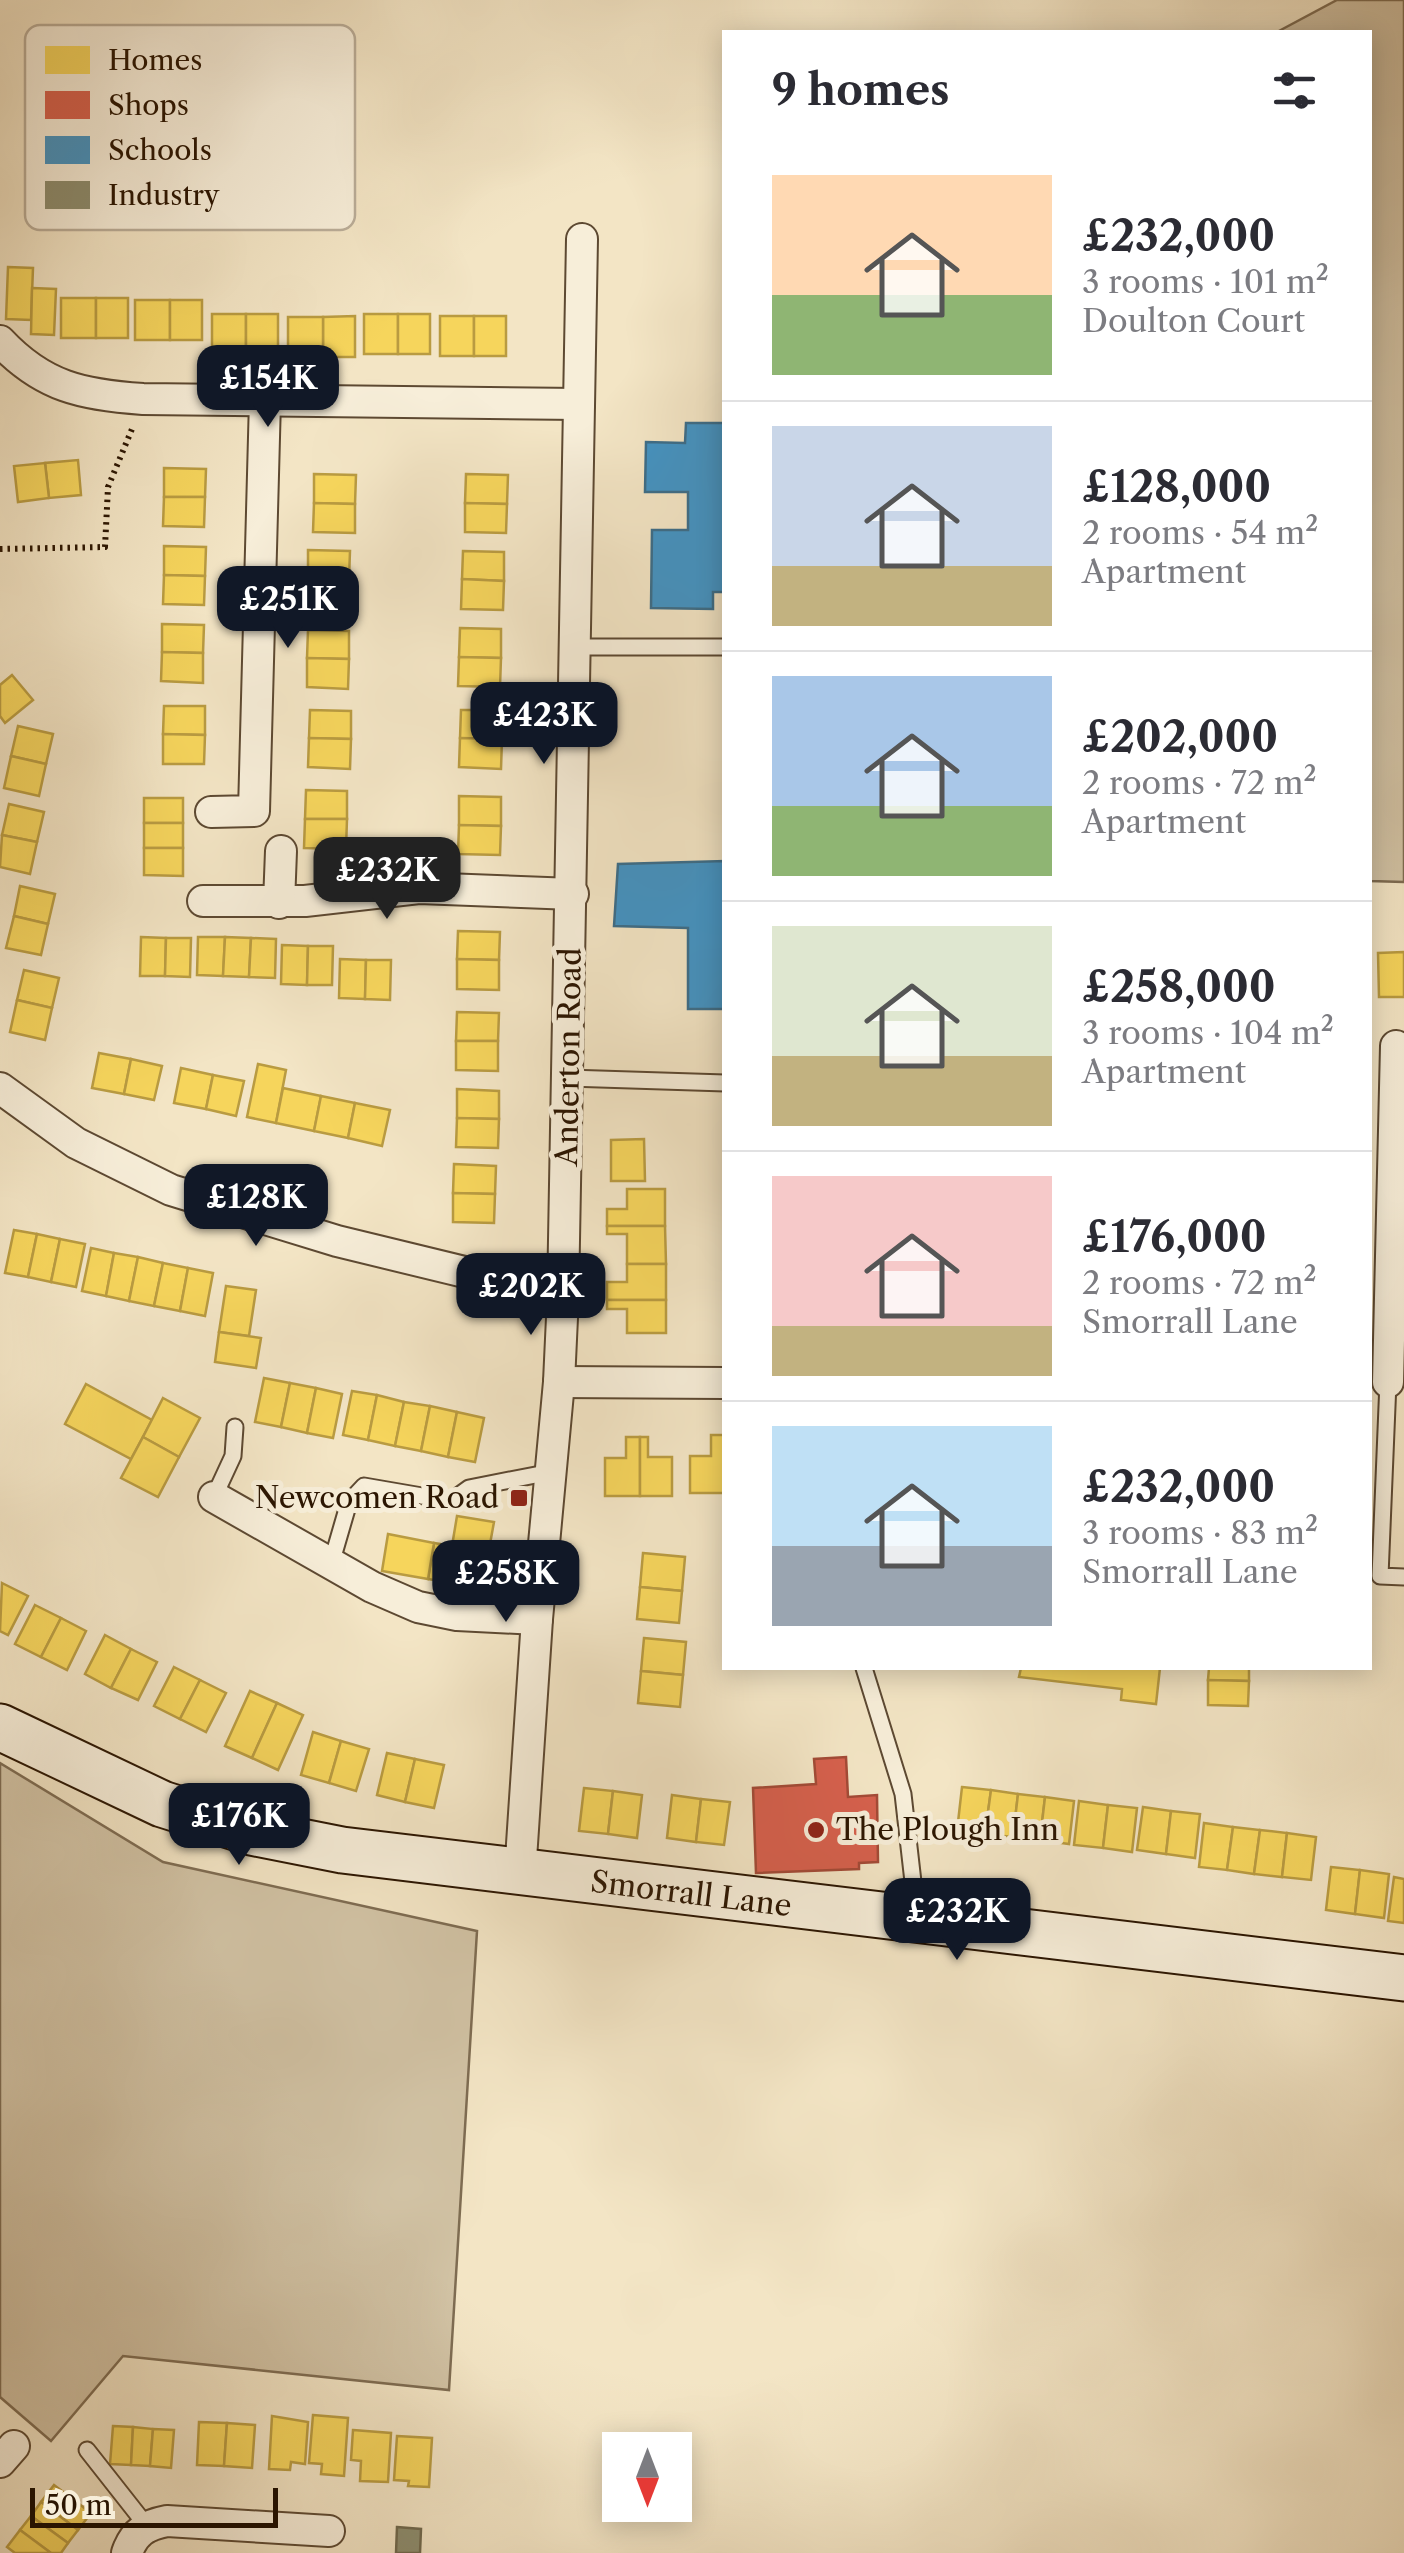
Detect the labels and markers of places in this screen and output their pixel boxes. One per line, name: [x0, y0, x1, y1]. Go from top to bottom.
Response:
pin: £154K: [198, 345, 338, 430]
pin: £251K: [218, 566, 358, 651]
pin: £423K: [474, 682, 614, 767]
pin: £232K: [317, 837, 457, 922]
pin: £128K: [186, 1164, 326, 1249]
pin: £202K: [461, 1253, 601, 1338]
place label: Newcomen Road: [255, 1479, 499, 1516]
marker: Newcomen Road: [508, 1487, 530, 1509]
pin: £258K: [436, 1540, 576, 1625]
pin: £176K: [169, 1783, 309, 1868]
place label: The Plough Inn: [836, 1811, 1059, 1848]
marker: The Plough Inn: [805, 1819, 827, 1841]
pin: £232K: [887, 1878, 1027, 1963]

